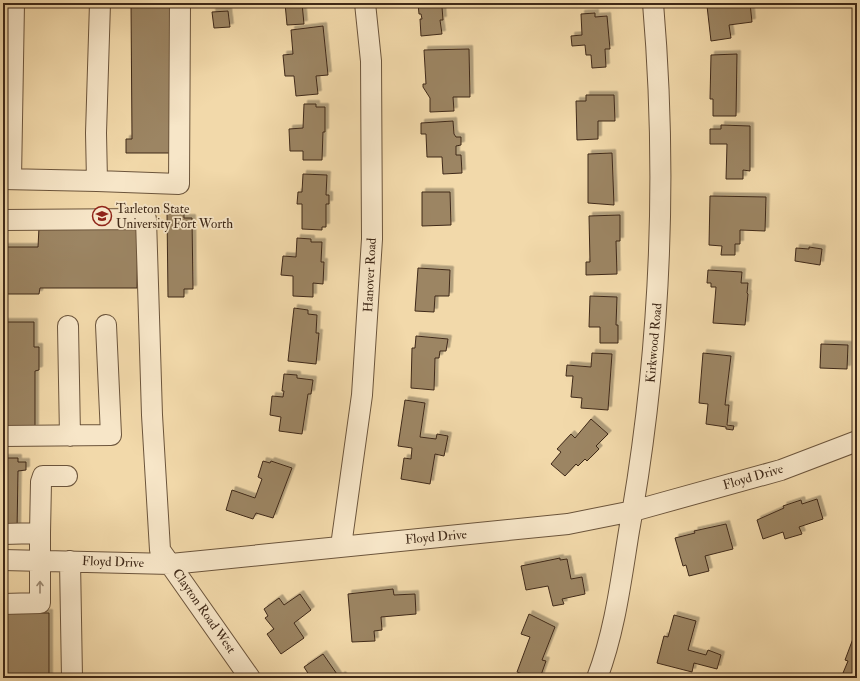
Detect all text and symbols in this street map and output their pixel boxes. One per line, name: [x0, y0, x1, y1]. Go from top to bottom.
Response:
place label: Tarleton State University Fort Worth: [116, 201, 233, 233]
school or university icon: Tarleton State University Fort Worth: [91, 205, 113, 227]
street label: Hanover Road: [360, 237, 380, 313]
street label: Kirkwood Road: [643, 302, 666, 384]
street label: Floyd Drive: [721, 461, 786, 494]
street label: Floyd Drive: [404, 526, 468, 549]
street label: Floyd Drive: [82, 553, 145, 572]
street label: Clayton Road West: [168, 566, 239, 657]
one-way arrow: [36, 581, 44, 594]

